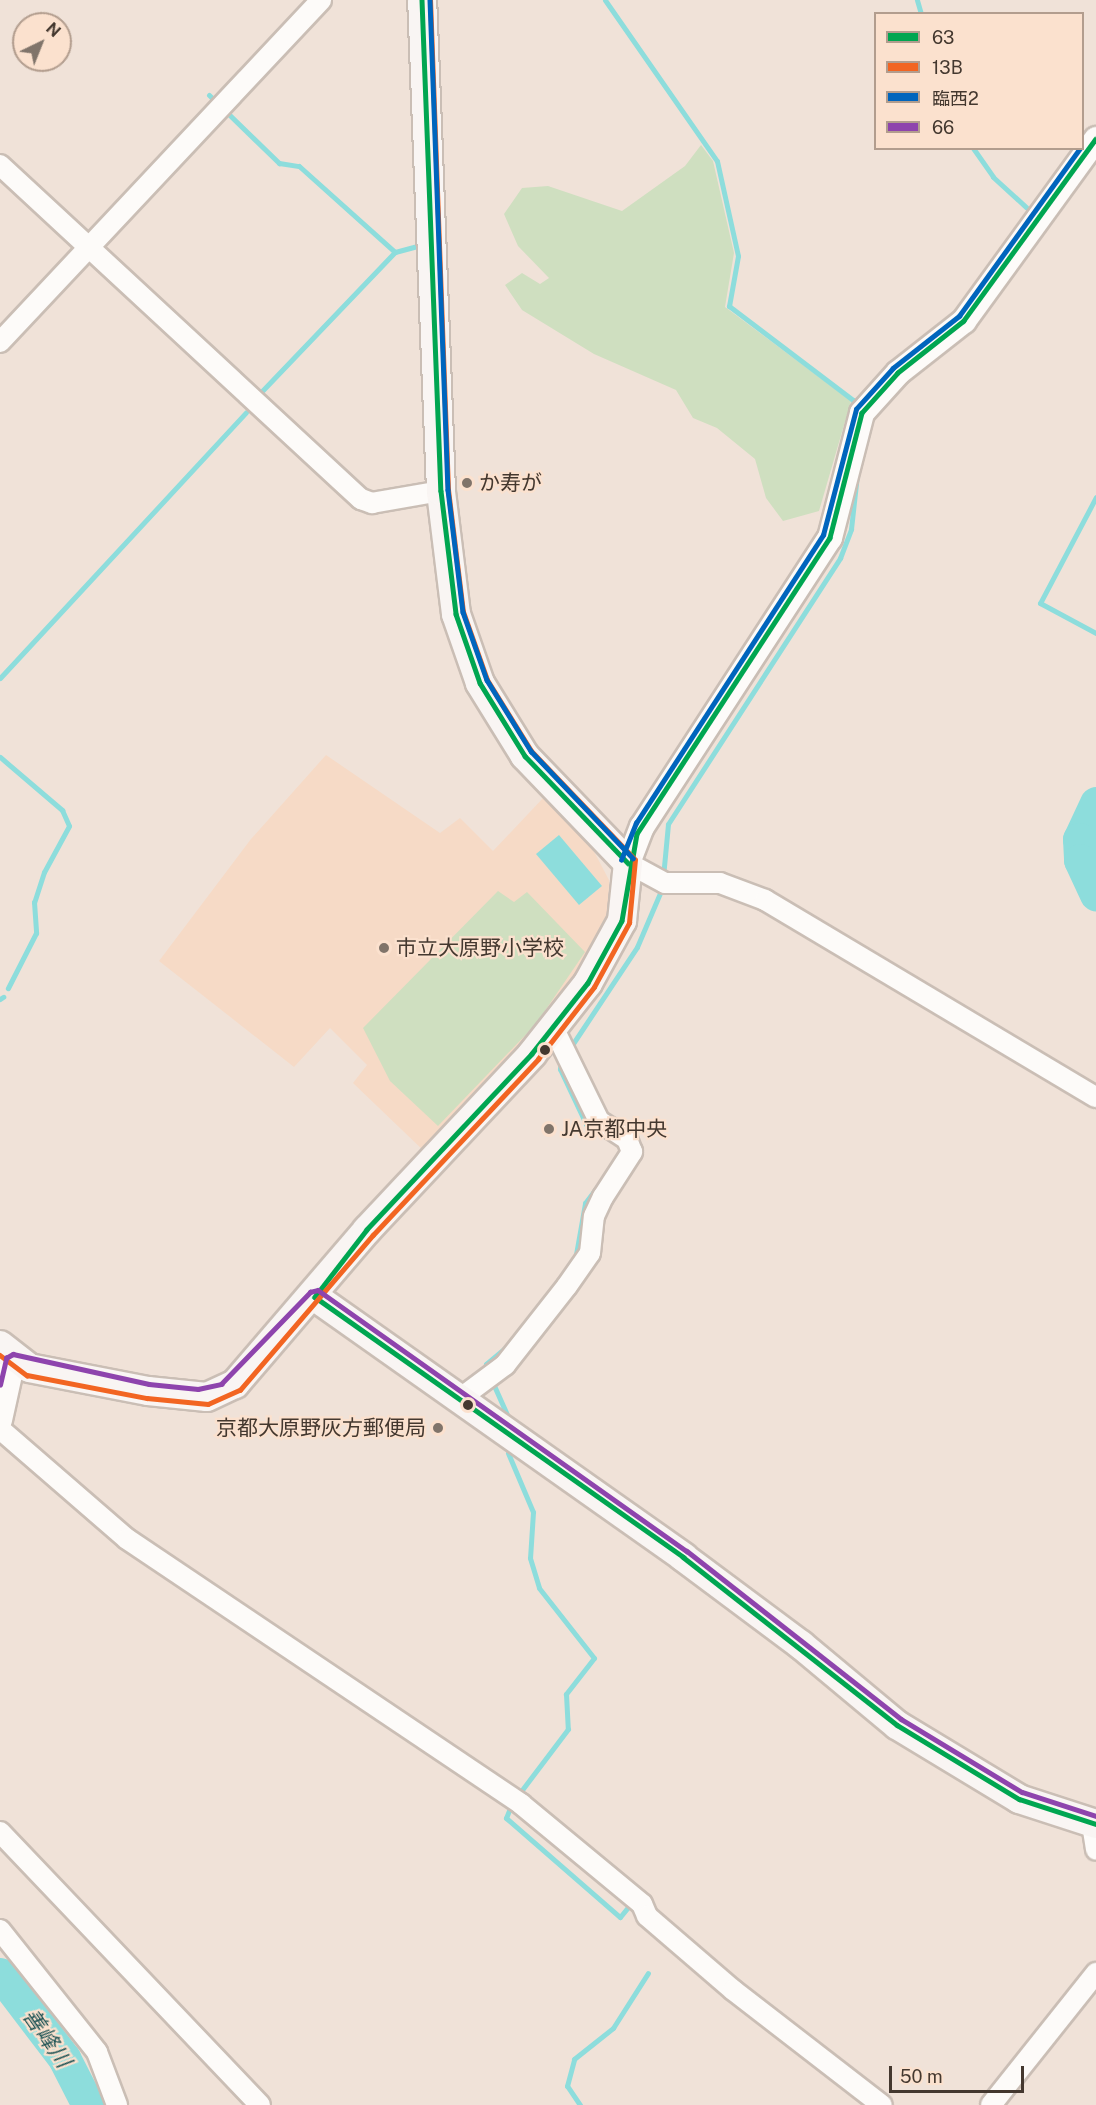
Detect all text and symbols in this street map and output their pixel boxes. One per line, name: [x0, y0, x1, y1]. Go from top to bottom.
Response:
north arrow: [12, 12, 72, 72]
legend: [874, 12, 1084, 150]
text: N: [42, 19, 64, 41]
text: 63: [932, 27, 954, 48]
text: 13B: [932, 57, 963, 78]
text: 臨西2: [932, 88, 979, 109]
text: 66: [932, 117, 954, 138]
place label: か寿が: [479, 470, 542, 496]
marker: か寿が: [460, 476, 474, 490]
place label: 市立大原野小学校: [396, 935, 564, 961]
marker: 市立大原野小学校: [377, 941, 391, 955]
unlabelled marker: [539, 1044, 551, 1056]
place label: JA京都中央: [561, 1116, 667, 1142]
marker: JA京都中央: [542, 1122, 556, 1136]
unlabelled marker: [462, 1399, 474, 1411]
place label: 京都大原野灰方郵便局: [216, 1415, 426, 1441]
marker: 京都大原野灰方郵便局: [431, 1421, 445, 1435]
water label: 善峰川: [17, 2003, 77, 2073]
scale bar: [892, 2054, 1027, 2092]
text: 50 m: [900, 2066, 943, 2087]

